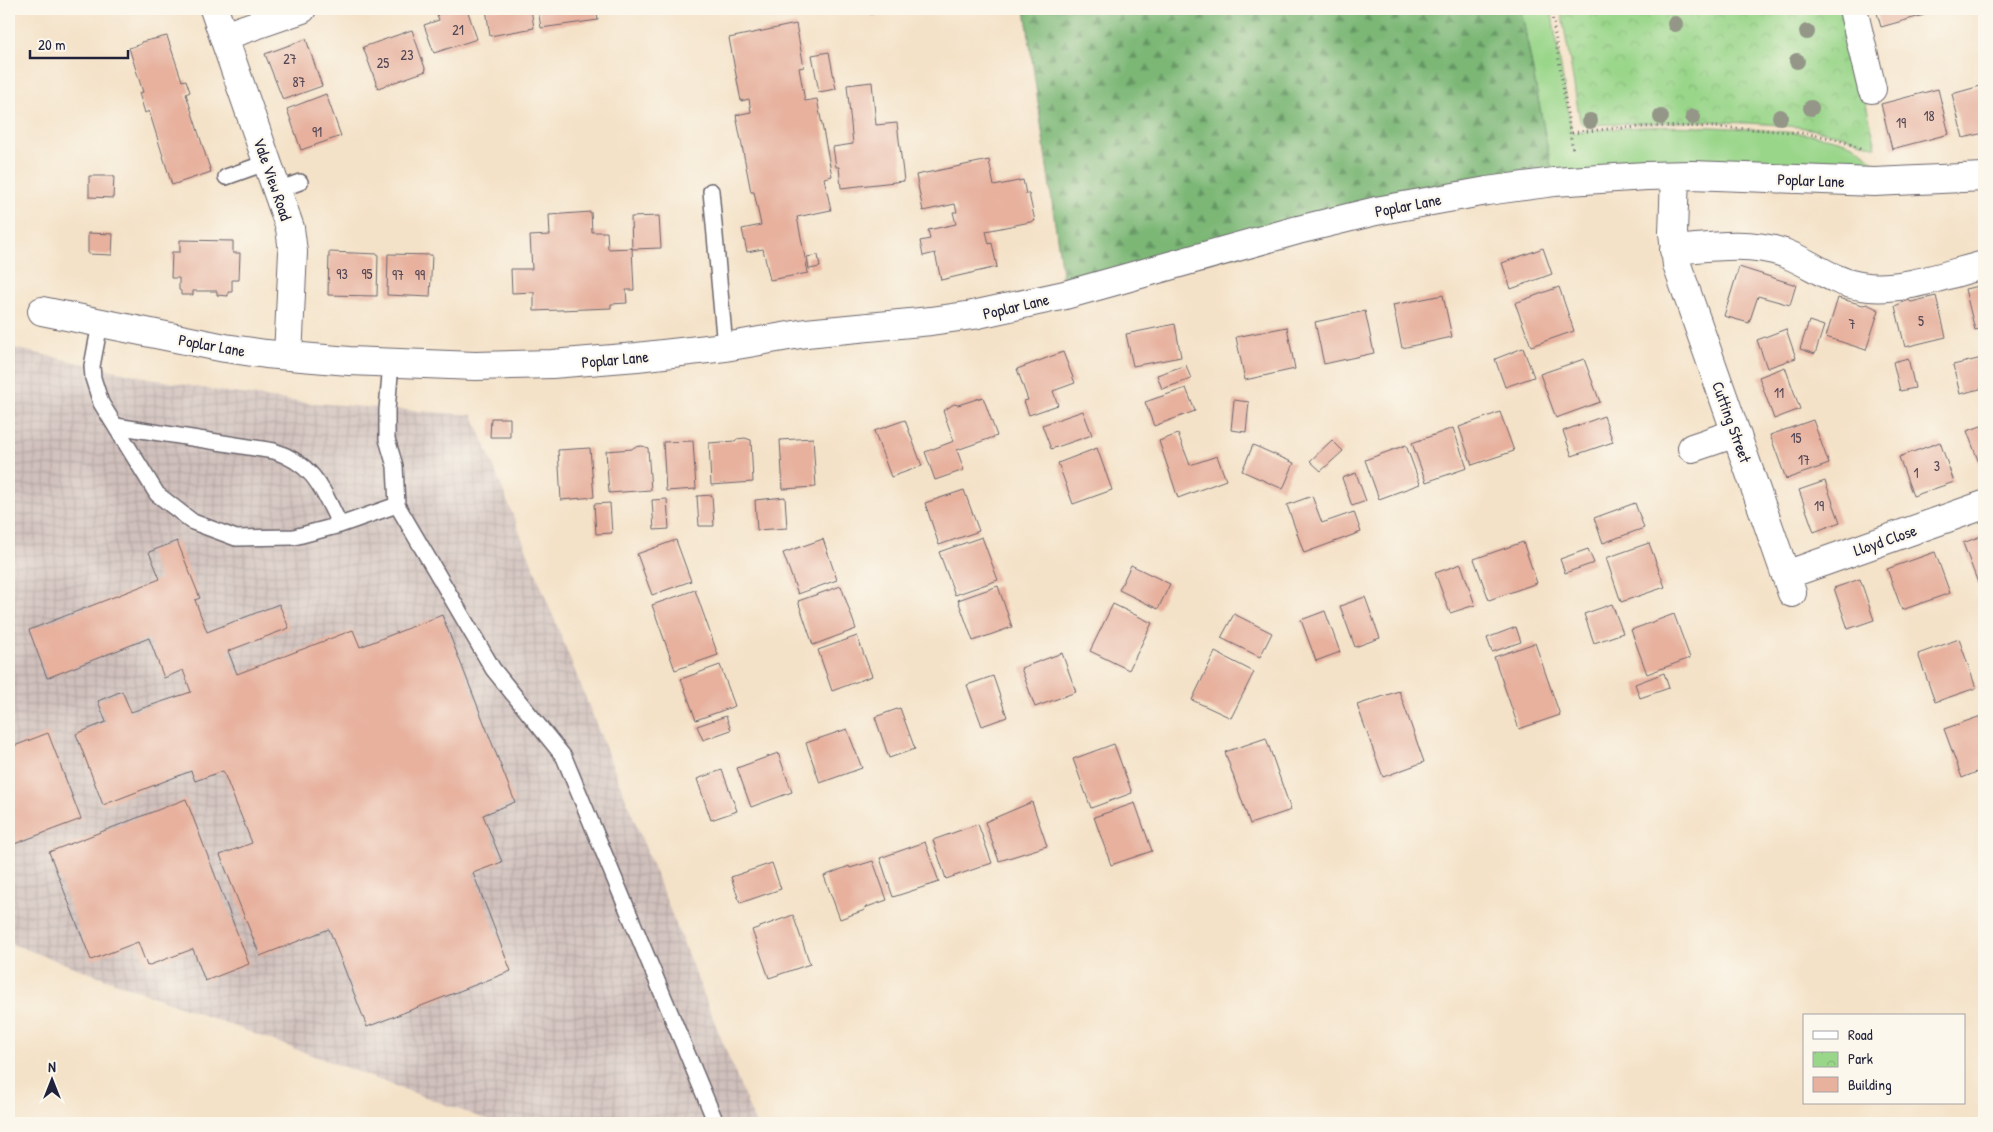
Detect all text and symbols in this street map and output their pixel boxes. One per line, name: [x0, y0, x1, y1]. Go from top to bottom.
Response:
house number: 21: [452, 20, 464, 39]
scale bar: [30, 28, 128, 60]
text: 20 m: [38, 34, 65, 55]
house number: 23: [401, 45, 413, 64]
house number: 27: [283, 49, 297, 68]
house number: 25: [377, 53, 389, 72]
house number: 87: [293, 72, 306, 91]
house number: 18: [1923, 106, 1935, 125]
house number: 19: [1896, 113, 1906, 132]
house number: 91: [312, 122, 322, 141]
street label: Vale View Road: [249, 135, 297, 223]
street label: Poplar Lane: [1777, 168, 1846, 192]
street label: Poplar Lane: [1373, 188, 1444, 222]
house number: 93: [336, 264, 348, 283]
house number: 95: [361, 264, 373, 283]
house number: 97: [392, 265, 404, 284]
house number: 99: [415, 265, 425, 284]
street label: Poplar Lane: [981, 288, 1052, 324]
house number: 5: [1918, 311, 1924, 330]
house number: 7: [1849, 314, 1856, 333]
street label: Poplar Lane: [177, 328, 248, 362]
street label: Poplar Lane: [581, 345, 650, 373]
street label: Cutting Street: [1707, 378, 1757, 466]
house number: 11: [1774, 383, 1784, 402]
house number: 15: [1790, 428, 1802, 447]
house number: 17: [1798, 450, 1810, 469]
house number: 3: [1934, 456, 1940, 475]
house number: 1: [1913, 463, 1919, 482]
house number: 19: [1814, 496, 1824, 515]
street label: Lloyd Close: [1851, 519, 1920, 561]
legend: [1803, 1014, 1966, 1104]
text: Road: [1848, 1024, 1873, 1045]
text: Park: [1848, 1048, 1873, 1069]
north arrow: [28, 1054, 78, 1104]
text: N: [48, 1057, 56, 1076]
text: Building: [1848, 1074, 1892, 1095]

